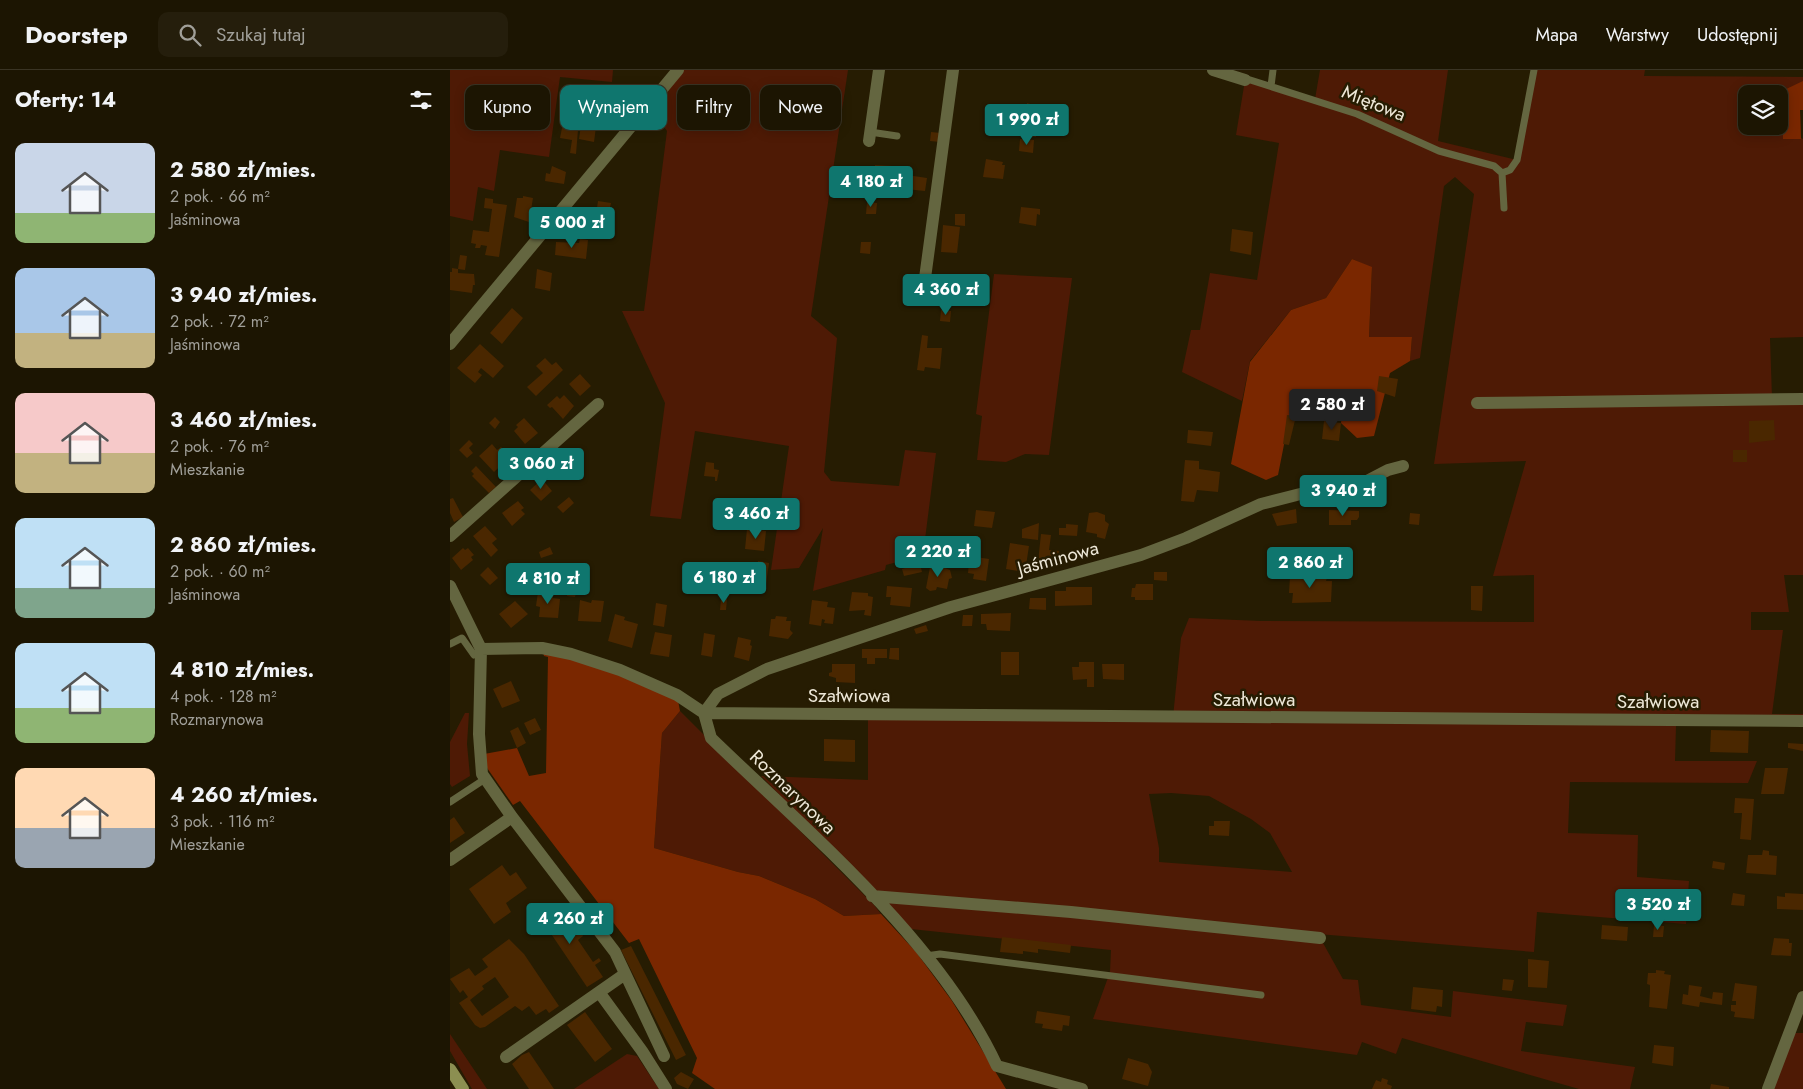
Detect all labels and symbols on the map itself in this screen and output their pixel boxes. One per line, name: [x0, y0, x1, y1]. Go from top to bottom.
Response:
street label: Miętowa: [1338, 78, 1410, 128]
pin: 1 990 zł: [975, 104, 1079, 146]
pin: 4 180 zł: [819, 166, 923, 208]
pin: 5 000 zł: [520, 206, 624, 249]
pin: 4 360 zł: [894, 274, 998, 316]
pin: 2 580 zł: [1280, 388, 1384, 431]
pin: 3 060 zł: [489, 448, 593, 490]
pin: 3 940 zł: [1291, 474, 1395, 517]
pin: 3 460 zł: [704, 498, 808, 540]
street label: Jaśminowa: [1011, 534, 1102, 583]
pin: 2 220 zł: [886, 536, 990, 578]
pin: 2 860 zł: [1258, 546, 1362, 589]
pin: 4 810 zł: [496, 562, 600, 605]
pin: 6 180 zł: [672, 562, 776, 604]
street label: Szałwiowa: [808, 682, 890, 709]
street label: Szałwiowa: [1213, 686, 1295, 713]
street label: Szałwiowa: [1617, 688, 1699, 715]
street label: Rozmarynowa: [744, 744, 842, 840]
pin: 3 520 zł: [1606, 888, 1710, 931]
pin: 4 260 zł: [518, 902, 622, 945]

